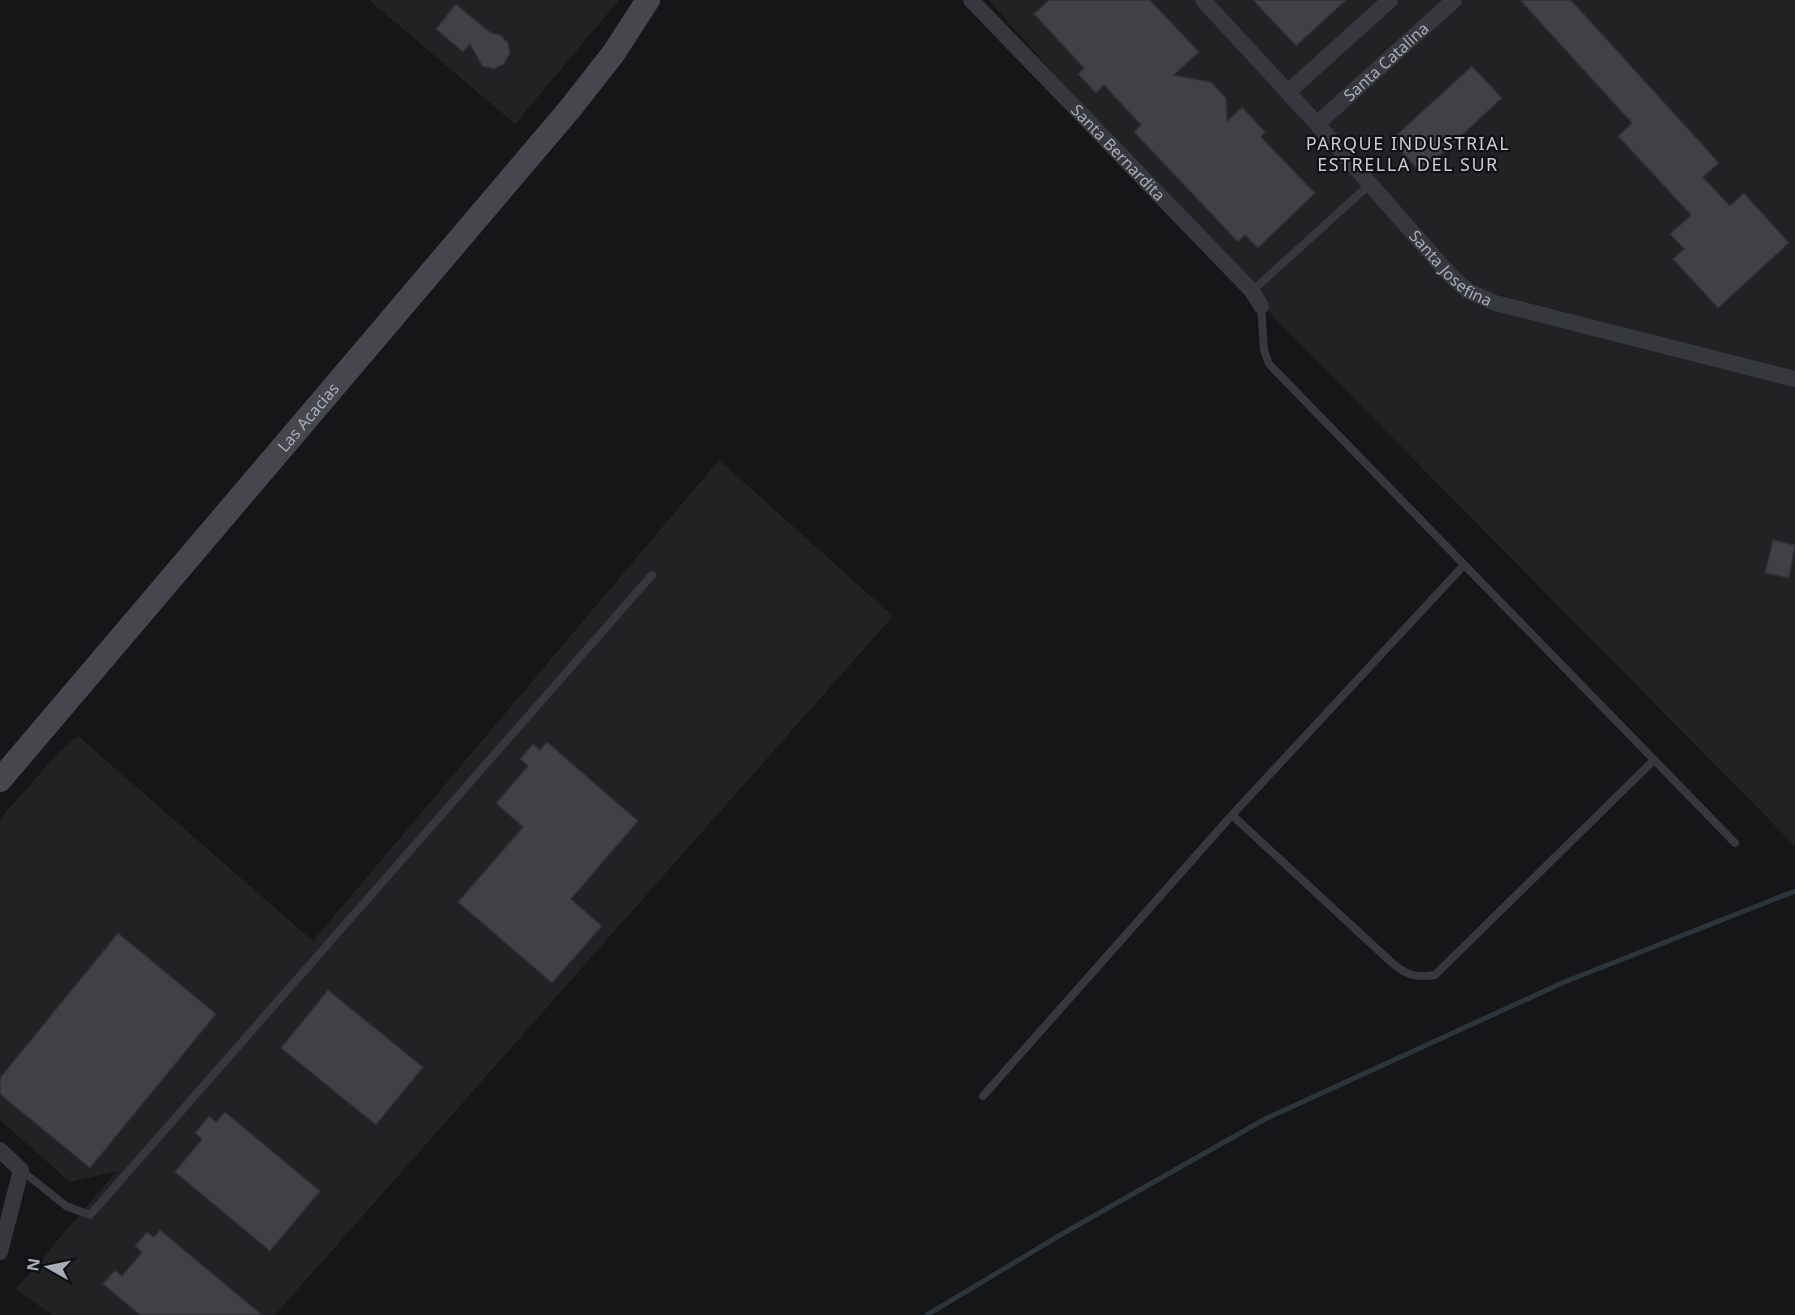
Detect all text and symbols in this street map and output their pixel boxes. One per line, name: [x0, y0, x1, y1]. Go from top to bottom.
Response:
street label: Santa Catalina: [1339, 17, 1433, 106]
street label: Santa Bernardita: [1066, 99, 1170, 206]
district label: PARQUE INDUSTRIAL ESTRELLA DEL SUR: [1306, 131, 1510, 176]
street label: Santa Josefina: [1404, 225, 1495, 311]
street label: Las Acacias: [272, 378, 344, 457]
north arrow: [18, 1237, 78, 1297]
text: N: [21, 1257, 45, 1273]

